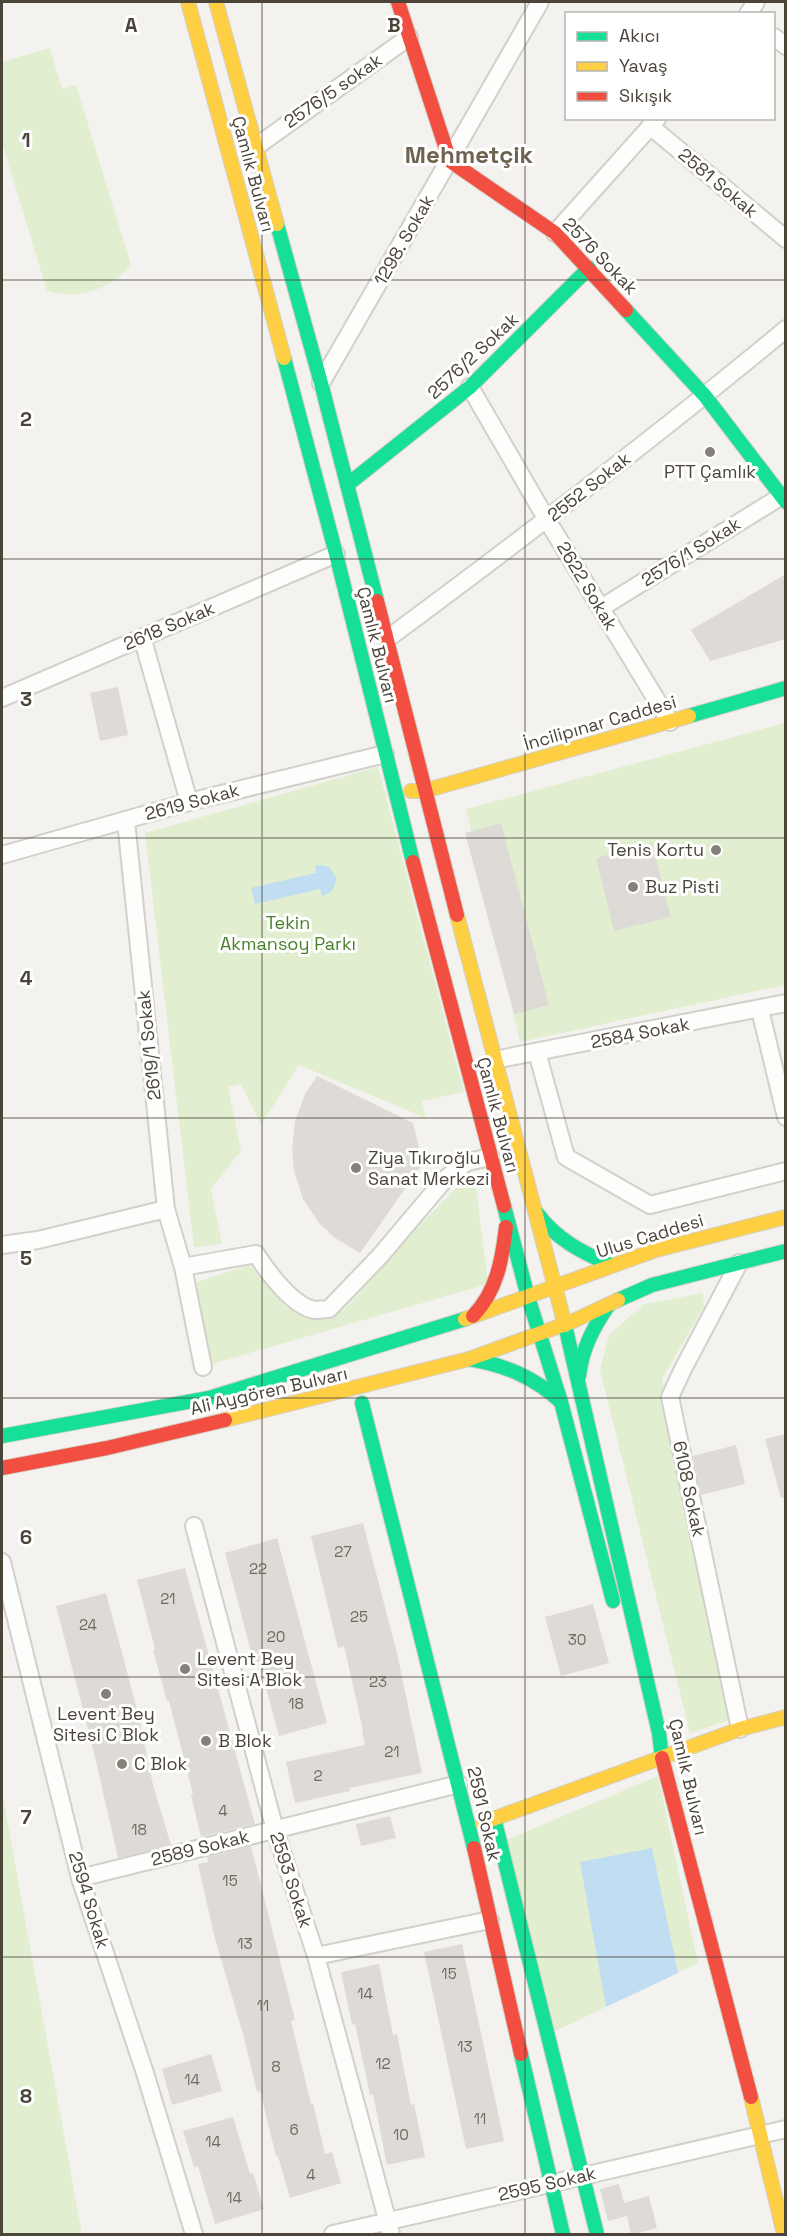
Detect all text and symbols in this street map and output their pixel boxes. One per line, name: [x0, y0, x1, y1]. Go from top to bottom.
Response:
text: A: [125, 12, 138, 38]
text: B: [387, 12, 401, 38]
legend: [565, 12, 775, 120]
text: Akıcı: [619, 24, 660, 47]
street label: 2576/5 sokak: [279, 48, 387, 133]
text: Yavaş: [619, 54, 668, 77]
text: Sıkışık: [619, 84, 672, 107]
street label: Çamlık Bulvarı: [227, 114, 280, 234]
text: 1: [21, 127, 31, 153]
district label: Mehmetçik: [405, 139, 534, 170]
street label: 2581 Sokak: [674, 143, 763, 223]
street label: 1298. Sokak: [368, 190, 439, 289]
street label: 2576 Sokak: [558, 212, 643, 299]
street label: 2576/2 Sokak: [422, 307, 523, 404]
text: 2: [20, 406, 32, 432]
marker: PTT Çamlık: [703, 445, 717, 459]
street label: 2552 Sokak: [542, 447, 635, 526]
place label: PTT Çamlık: [664, 460, 756, 483]
street label: 2576/1 Sokak: [637, 512, 745, 591]
street label: 2622 Sokak: [552, 537, 623, 635]
street label: Çamlık Bulvarı: [352, 584, 403, 705]
street label: 2618 Sokak: [120, 596, 218, 655]
text: 3: [20, 686, 32, 712]
street label: İncilipınar Caddesi: [521, 690, 679, 755]
street label: 2619 Sokak: [142, 778, 242, 825]
place label: Tenis Kortu: [607, 838, 704, 861]
marker: Tenis Kortu: [709, 843, 723, 857]
place label: Buz Pisti: [645, 875, 719, 898]
marker: Buz Pisti: [626, 880, 640, 894]
park label: Tekin Akmansoy Parkı: [220, 911, 356, 955]
text: 4: [20, 965, 33, 991]
street label: 2619/1 Sokak: [131, 988, 166, 1101]
street label: 2584 Sokak: [588, 1012, 692, 1053]
street label: Çamlık Bulvarı: [472, 1055, 525, 1175]
place label: Ziya Tıkıroğlu Sanat Merkezi: [368, 1146, 489, 1190]
marker: Ziya Tıkıroğlu Sanat Merkezi: [349, 1161, 363, 1175]
street label: Ulus Caddesi: [593, 1208, 706, 1263]
text: 5: [20, 1245, 32, 1271]
street label: Ali Aygören Bulvarı: [188, 1361, 350, 1420]
street label: 6108 Sokak: [668, 1439, 711, 1539]
text: 6: [20, 1524, 32, 1550]
house number: 27: [334, 1542, 352, 1561]
house number: 22: [249, 1559, 267, 1578]
house number: 21: [160, 1589, 176, 1608]
house number: 25: [350, 1607, 368, 1626]
house number: 24: [79, 1615, 97, 1634]
house number: 20: [267, 1627, 285, 1646]
house number: 30: [568, 1630, 586, 1649]
place label: Levent Bey Sitesi A Blok: [197, 1647, 302, 1691]
marker: Levent Bey Sitesi A Blok: [178, 1662, 192, 1676]
house number: 23: [369, 1672, 387, 1691]
marker: Levent Bey Sitesi C Blok: [99, 1687, 113, 1701]
house number: 18: [288, 1694, 304, 1713]
place label: Levent Bey Sitesi C Blok: [53, 1702, 159, 1746]
street label: Çamlık Bulvarı: [664, 1716, 713, 1837]
place label: B Blok: [218, 1729, 272, 1752]
marker: B Blok: [199, 1734, 213, 1748]
house number: 21: [384, 1742, 400, 1761]
place label: C Blok: [134, 1752, 188, 1775]
marker: C Blok: [115, 1757, 129, 1771]
street label: 2591 Sokak: [462, 1764, 507, 1864]
house number: 2: [313, 1766, 323, 1785]
house number: 4: [218, 1801, 228, 1820]
text: 7: [20, 1804, 32, 1830]
house number: 18: [131, 1820, 147, 1839]
street label: 2589 Sokak: [149, 1824, 252, 1871]
street label: 2593 Sokak: [265, 1829, 318, 1931]
street label: 2594 Sokak: [64, 1849, 115, 1951]
house number: 15: [222, 1871, 238, 1890]
house number: 13: [237, 1934, 253, 1953]
house number: 15: [441, 1964, 457, 1983]
house number: 14: [357, 1984, 373, 2003]
house number: 11: [257, 1996, 269, 2015]
house number: 13: [457, 2037, 473, 2056]
house number: 12: [375, 2054, 391, 2073]
house number: 8: [271, 2057, 281, 2076]
house number: 14: [184, 2070, 200, 2089]
text: 8: [20, 2083, 32, 2109]
house number: 11: [474, 2109, 486, 2128]
house number: 6: [289, 2120, 299, 2139]
house number: 10: [393, 2125, 409, 2144]
house number: 14: [205, 2132, 221, 2151]
street label: 2595 Sokak: [496, 2161, 598, 2206]
house number: 4: [306, 2165, 316, 2184]
house number: 14: [226, 2188, 242, 2207]

